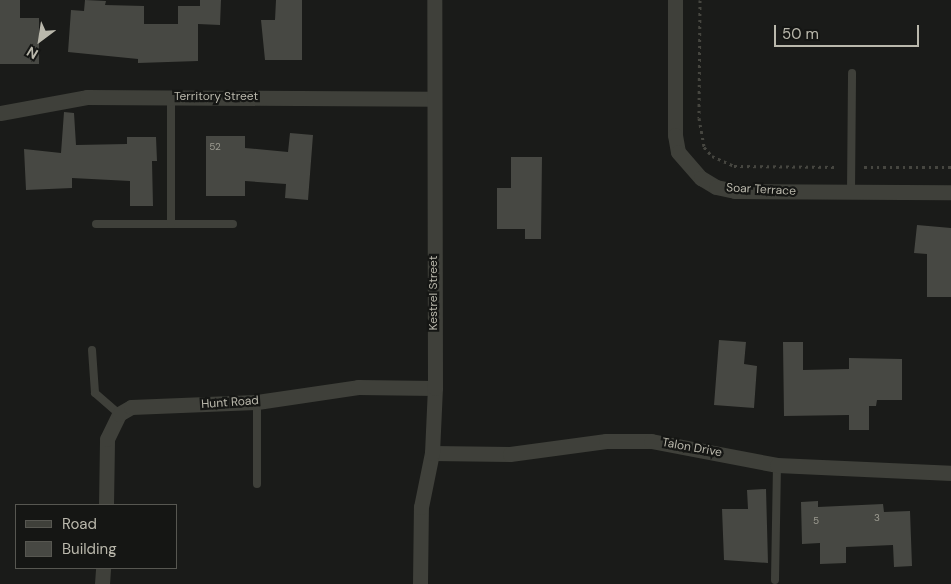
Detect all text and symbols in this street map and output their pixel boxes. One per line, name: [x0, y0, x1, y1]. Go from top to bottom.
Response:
north arrow: [15, 15, 65, 65]
scale bar: [776, 15, 921, 47]
text: 50 m: [782, 24, 819, 44]
text: N: [23, 43, 41, 63]
street label: Territory Street: [174, 90, 258, 104]
house number: 52: [209, 141, 221, 153]
street label: Soar Terrace: [726, 181, 796, 199]
street label: Kestrel Street: [427, 256, 441, 330]
street label: Hunt Road: [201, 394, 259, 412]
street label: Talon Drive: [661, 436, 723, 460]
legend: [15, 504, 178, 569]
house number: 3: [874, 512, 880, 524]
text: Road: [62, 514, 97, 534]
house number: 5: [813, 515, 819, 527]
text: Building: [62, 539, 117, 559]

